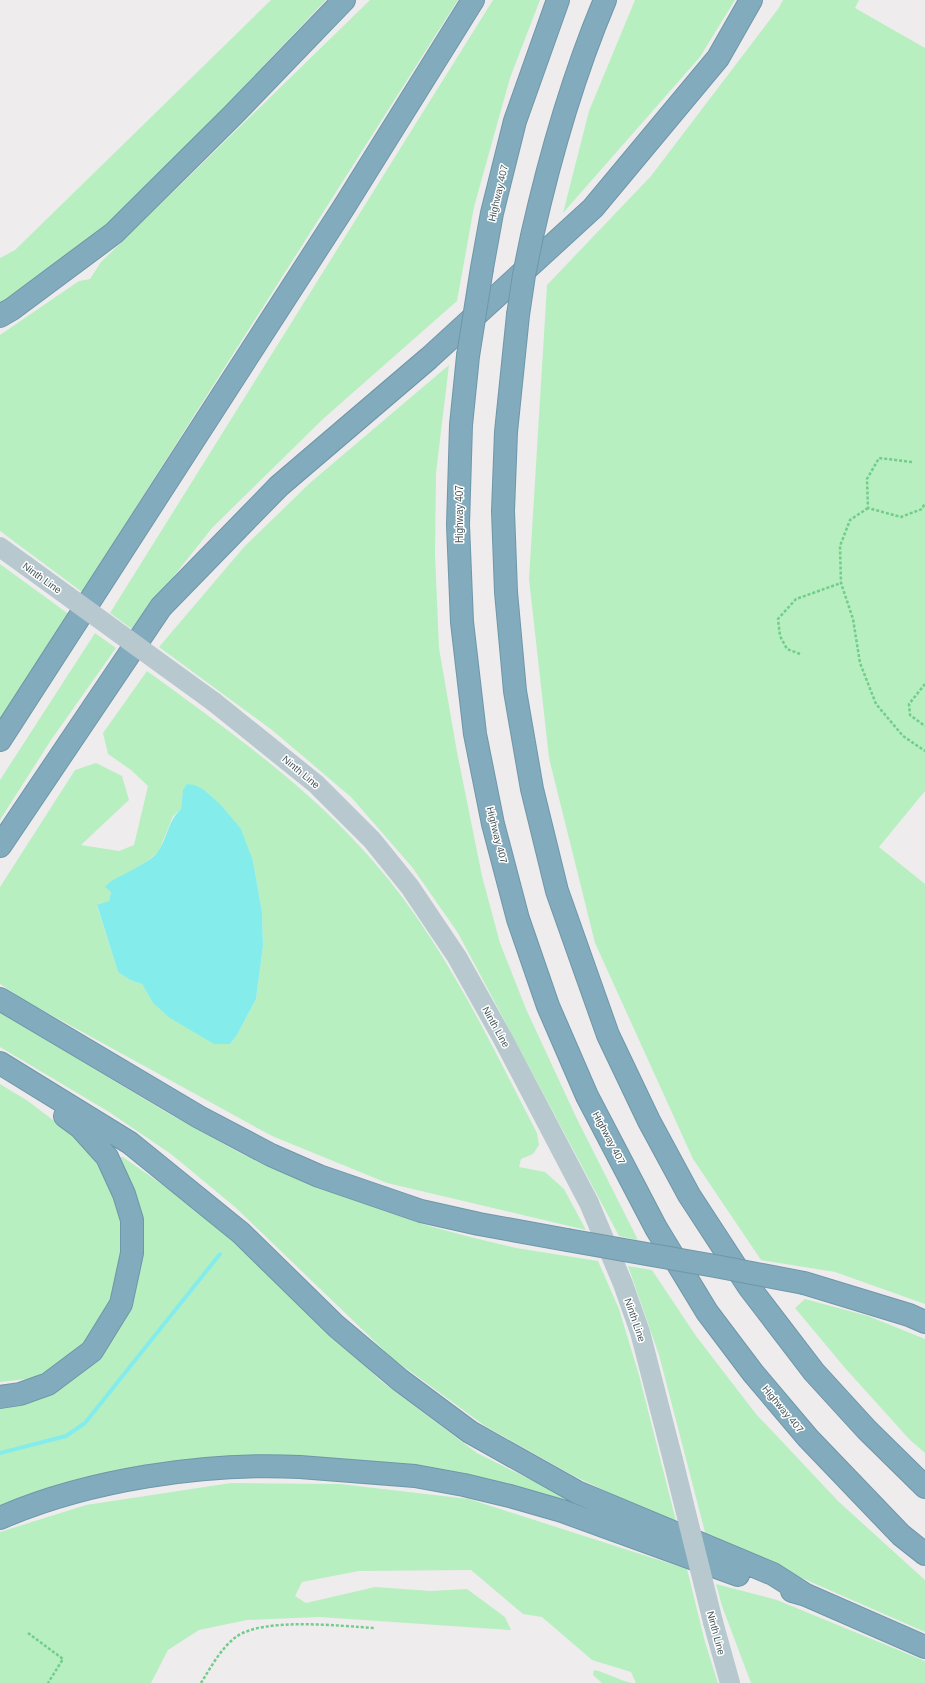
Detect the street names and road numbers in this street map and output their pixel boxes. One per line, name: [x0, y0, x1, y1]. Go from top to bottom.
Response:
street label: Highway 407: [486, 163, 510, 222]
street label: Highway 407: [454, 485, 465, 543]
street label: Ninth Line: [21, 560, 64, 596]
street label: Ninth Line: [280, 753, 322, 791]
street label: Highway 407: [485, 806, 509, 865]
street label: Ninth Line: [480, 1005, 512, 1050]
street label: Highway 407: [591, 1110, 628, 1166]
street label: Ninth Line: [622, 1297, 648, 1343]
street label: Highway 407: [760, 1383, 806, 1435]
street label: Ninth Line: [705, 1610, 727, 1657]

